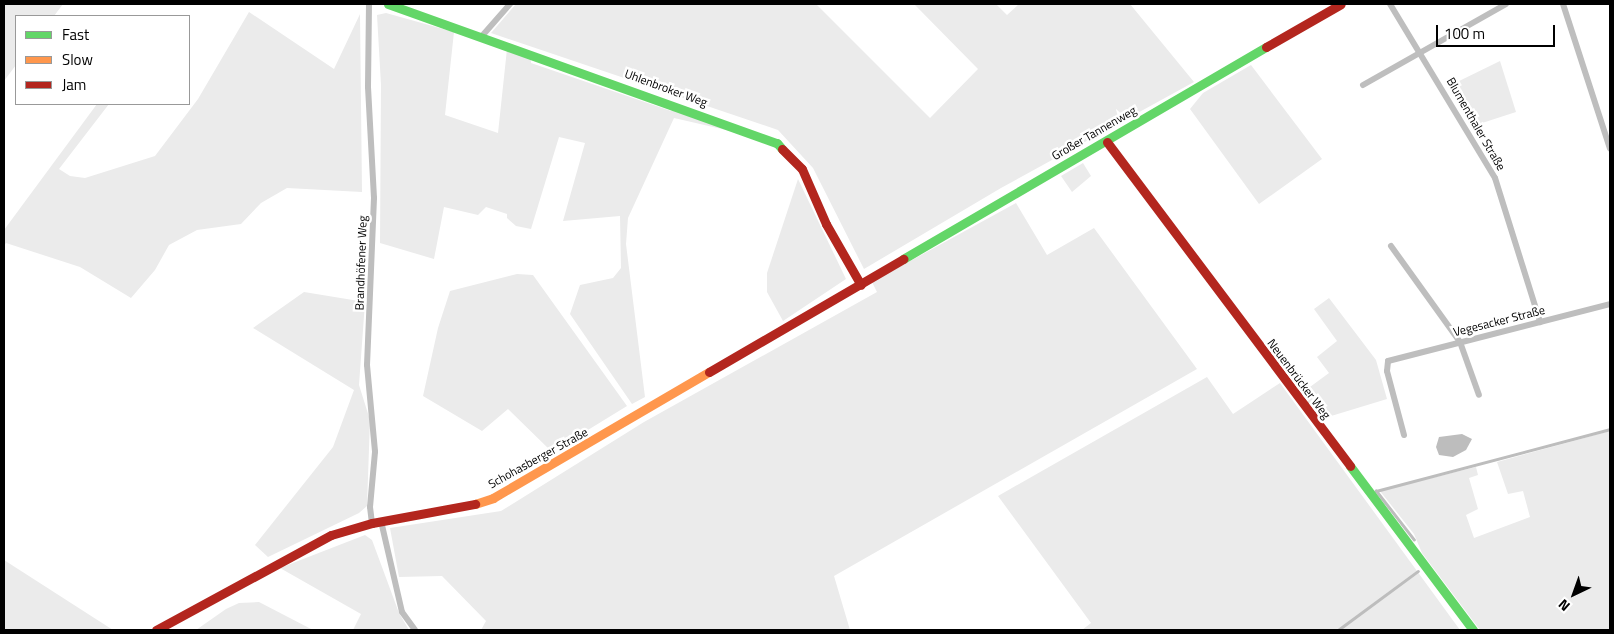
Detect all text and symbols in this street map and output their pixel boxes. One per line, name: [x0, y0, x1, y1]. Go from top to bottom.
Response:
legend: [15, 15, 190, 105]
scale bar: [1439, 15, 1558, 47]
text: 100 m: [1444, 22, 1485, 45]
text: Fast: [62, 23, 89, 46]
text: Slow: [62, 48, 93, 71]
street label: Uhlenbroker Weg: [623, 66, 709, 110]
text: Jam: [62, 73, 86, 96]
street label: Blumenthaler Straße: [1444, 75, 1508, 173]
street label: Großer Tannenweg: [1049, 103, 1139, 163]
street label: Brandhöfener Weg: [352, 215, 370, 311]
street label: Vegesacker Straße: [1452, 303, 1546, 339]
street label: Neuenbrücker Weg: [1264, 336, 1334, 422]
street label: Schohasberger Straße: [486, 425, 590, 491]
north arrow: [1549, 569, 1599, 619]
text: N: [1553, 594, 1574, 617]

